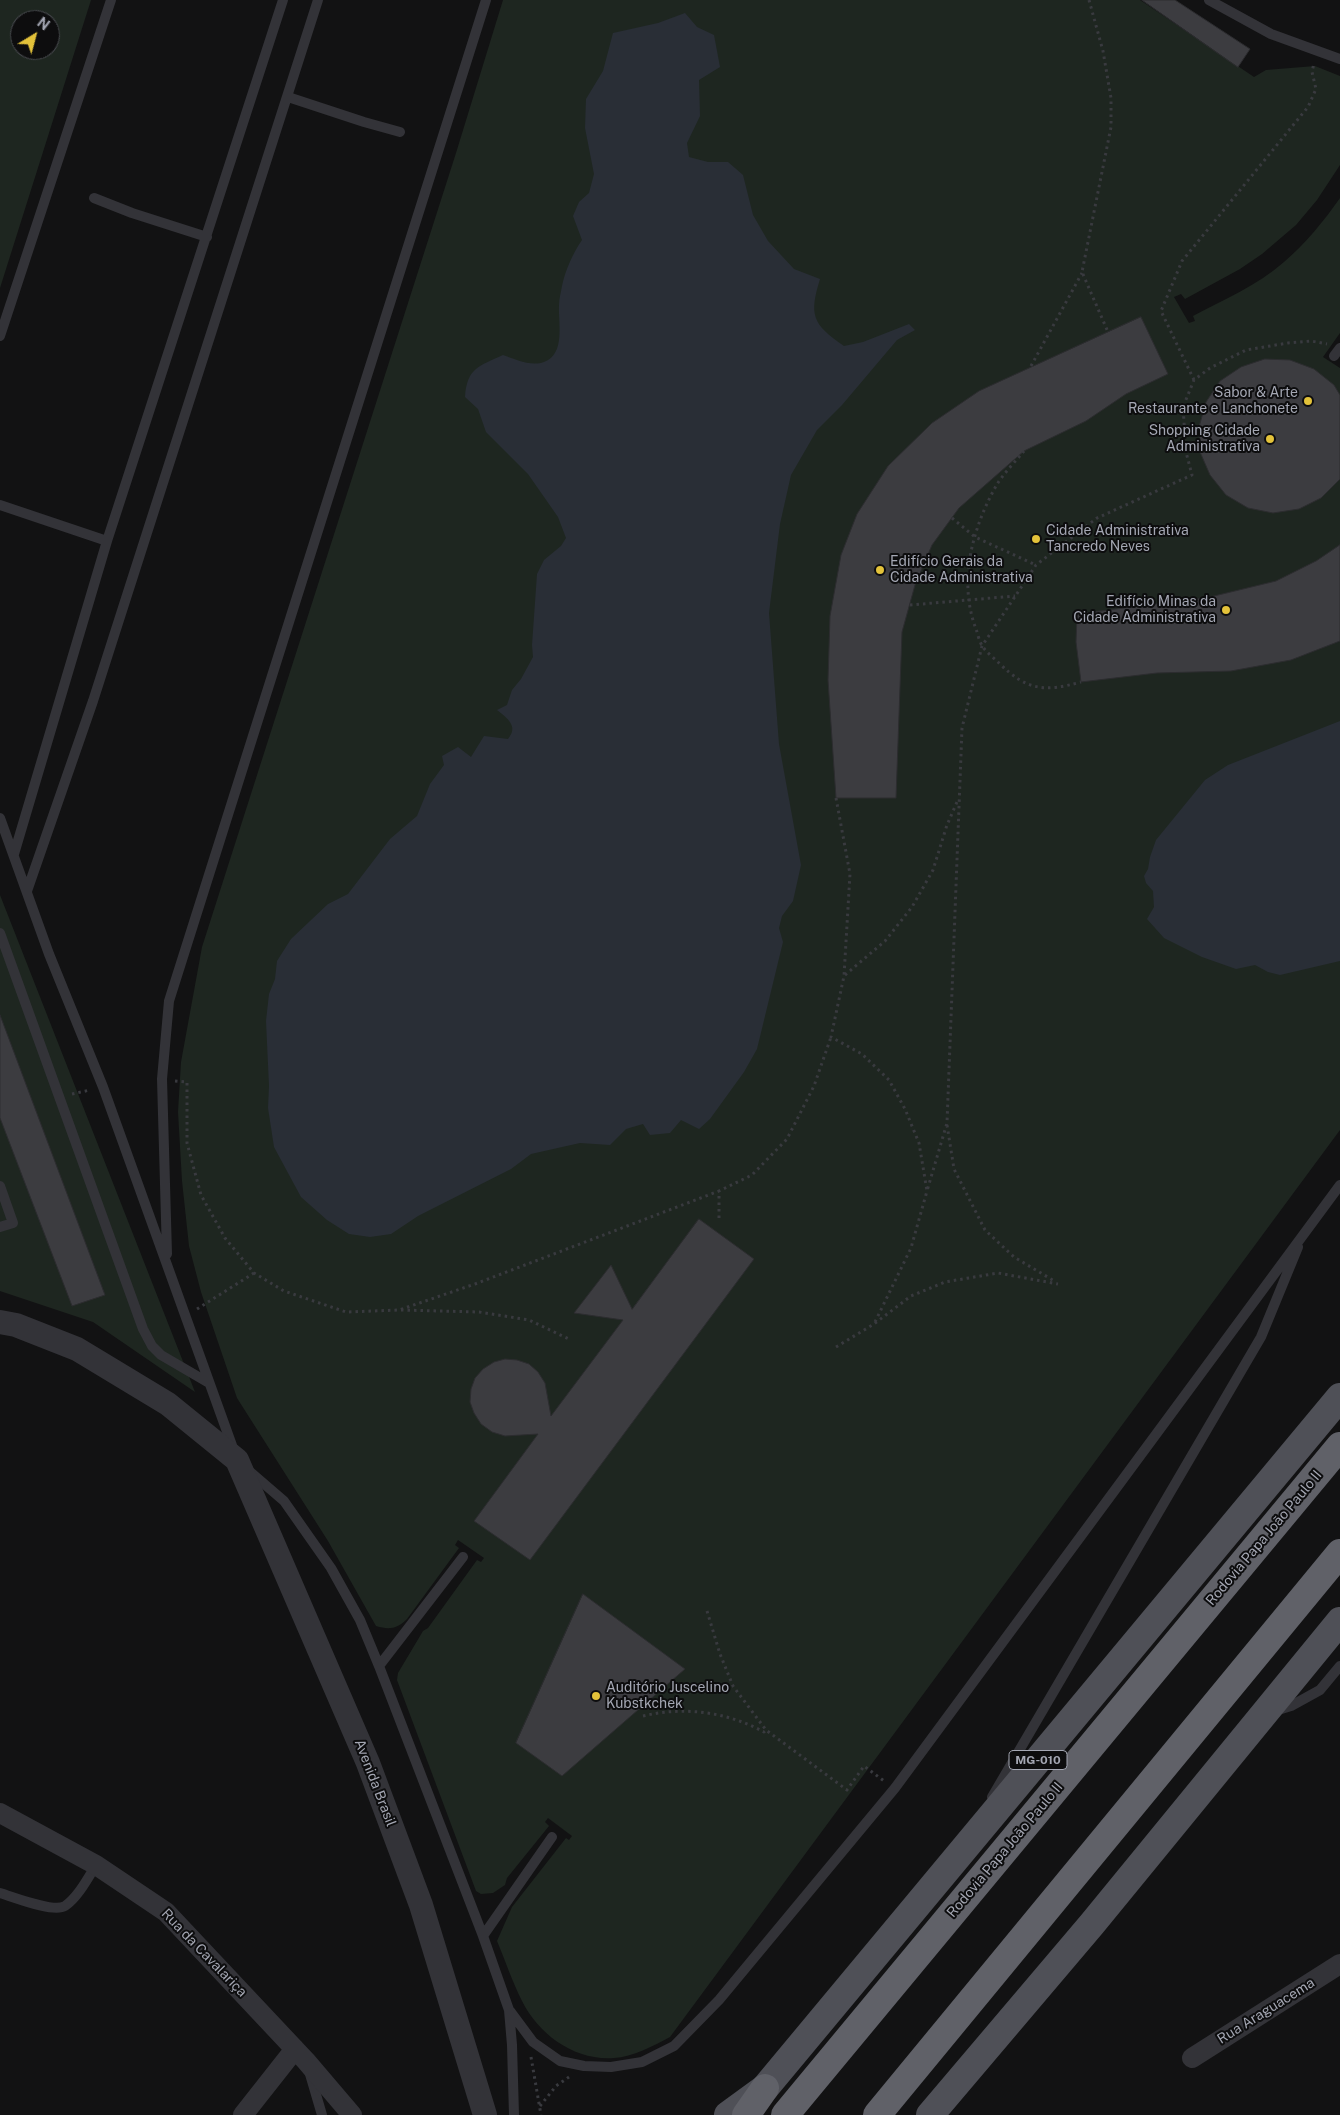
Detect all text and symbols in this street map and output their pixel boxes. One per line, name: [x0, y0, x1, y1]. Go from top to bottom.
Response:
north arrow: [10, 10, 60, 60]
text: N: [34, 14, 53, 33]
place label: Sabor & Arte Restaurante e Lanchonete: [1128, 385, 1298, 418]
marker: Sabor & Arte Restaurante e Lanchonete: [1302, 395, 1314, 407]
place label: Shopping Cidade Administrativa: [1149, 423, 1260, 456]
marker: Shopping Cidade Administrativa: [1264, 433, 1276, 445]
place label: Cidade Administrativa Tancredo Neves: [1046, 523, 1189, 556]
marker: Cidade Administrativa Tancredo Neves: [1030, 533, 1042, 545]
place label: Edifício Gerais da Cidade Administrativa: [890, 554, 1033, 586]
marker: Edifício Gerais da Cidade Administrativa: [874, 564, 886, 576]
place label: Edifício Minas da Cidade Administrativa: [1073, 594, 1216, 626]
marker: Edifício Minas da Cidade Administrativa: [1220, 604, 1232, 616]
street label: Rodovia Papa João Paulo II: [1203, 1467, 1325, 1609]
place label: Auditório Juscelino Kubstkchek: [606, 1680, 729, 1712]
marker: Auditório Juscelino Kubstkchek: [590, 1690, 602, 1702]
street label: Avenida Brasil: [351, 1737, 399, 1829]
road number: MG-010: [1009, 1750, 1067, 1770]
street label: Rodovia Papa João Paulo II: [944, 1779, 1066, 1921]
street label: Rua da Cavalariça: [158, 1905, 250, 2001]
street label: Rua Araguacema: [1214, 1974, 1318, 2048]

